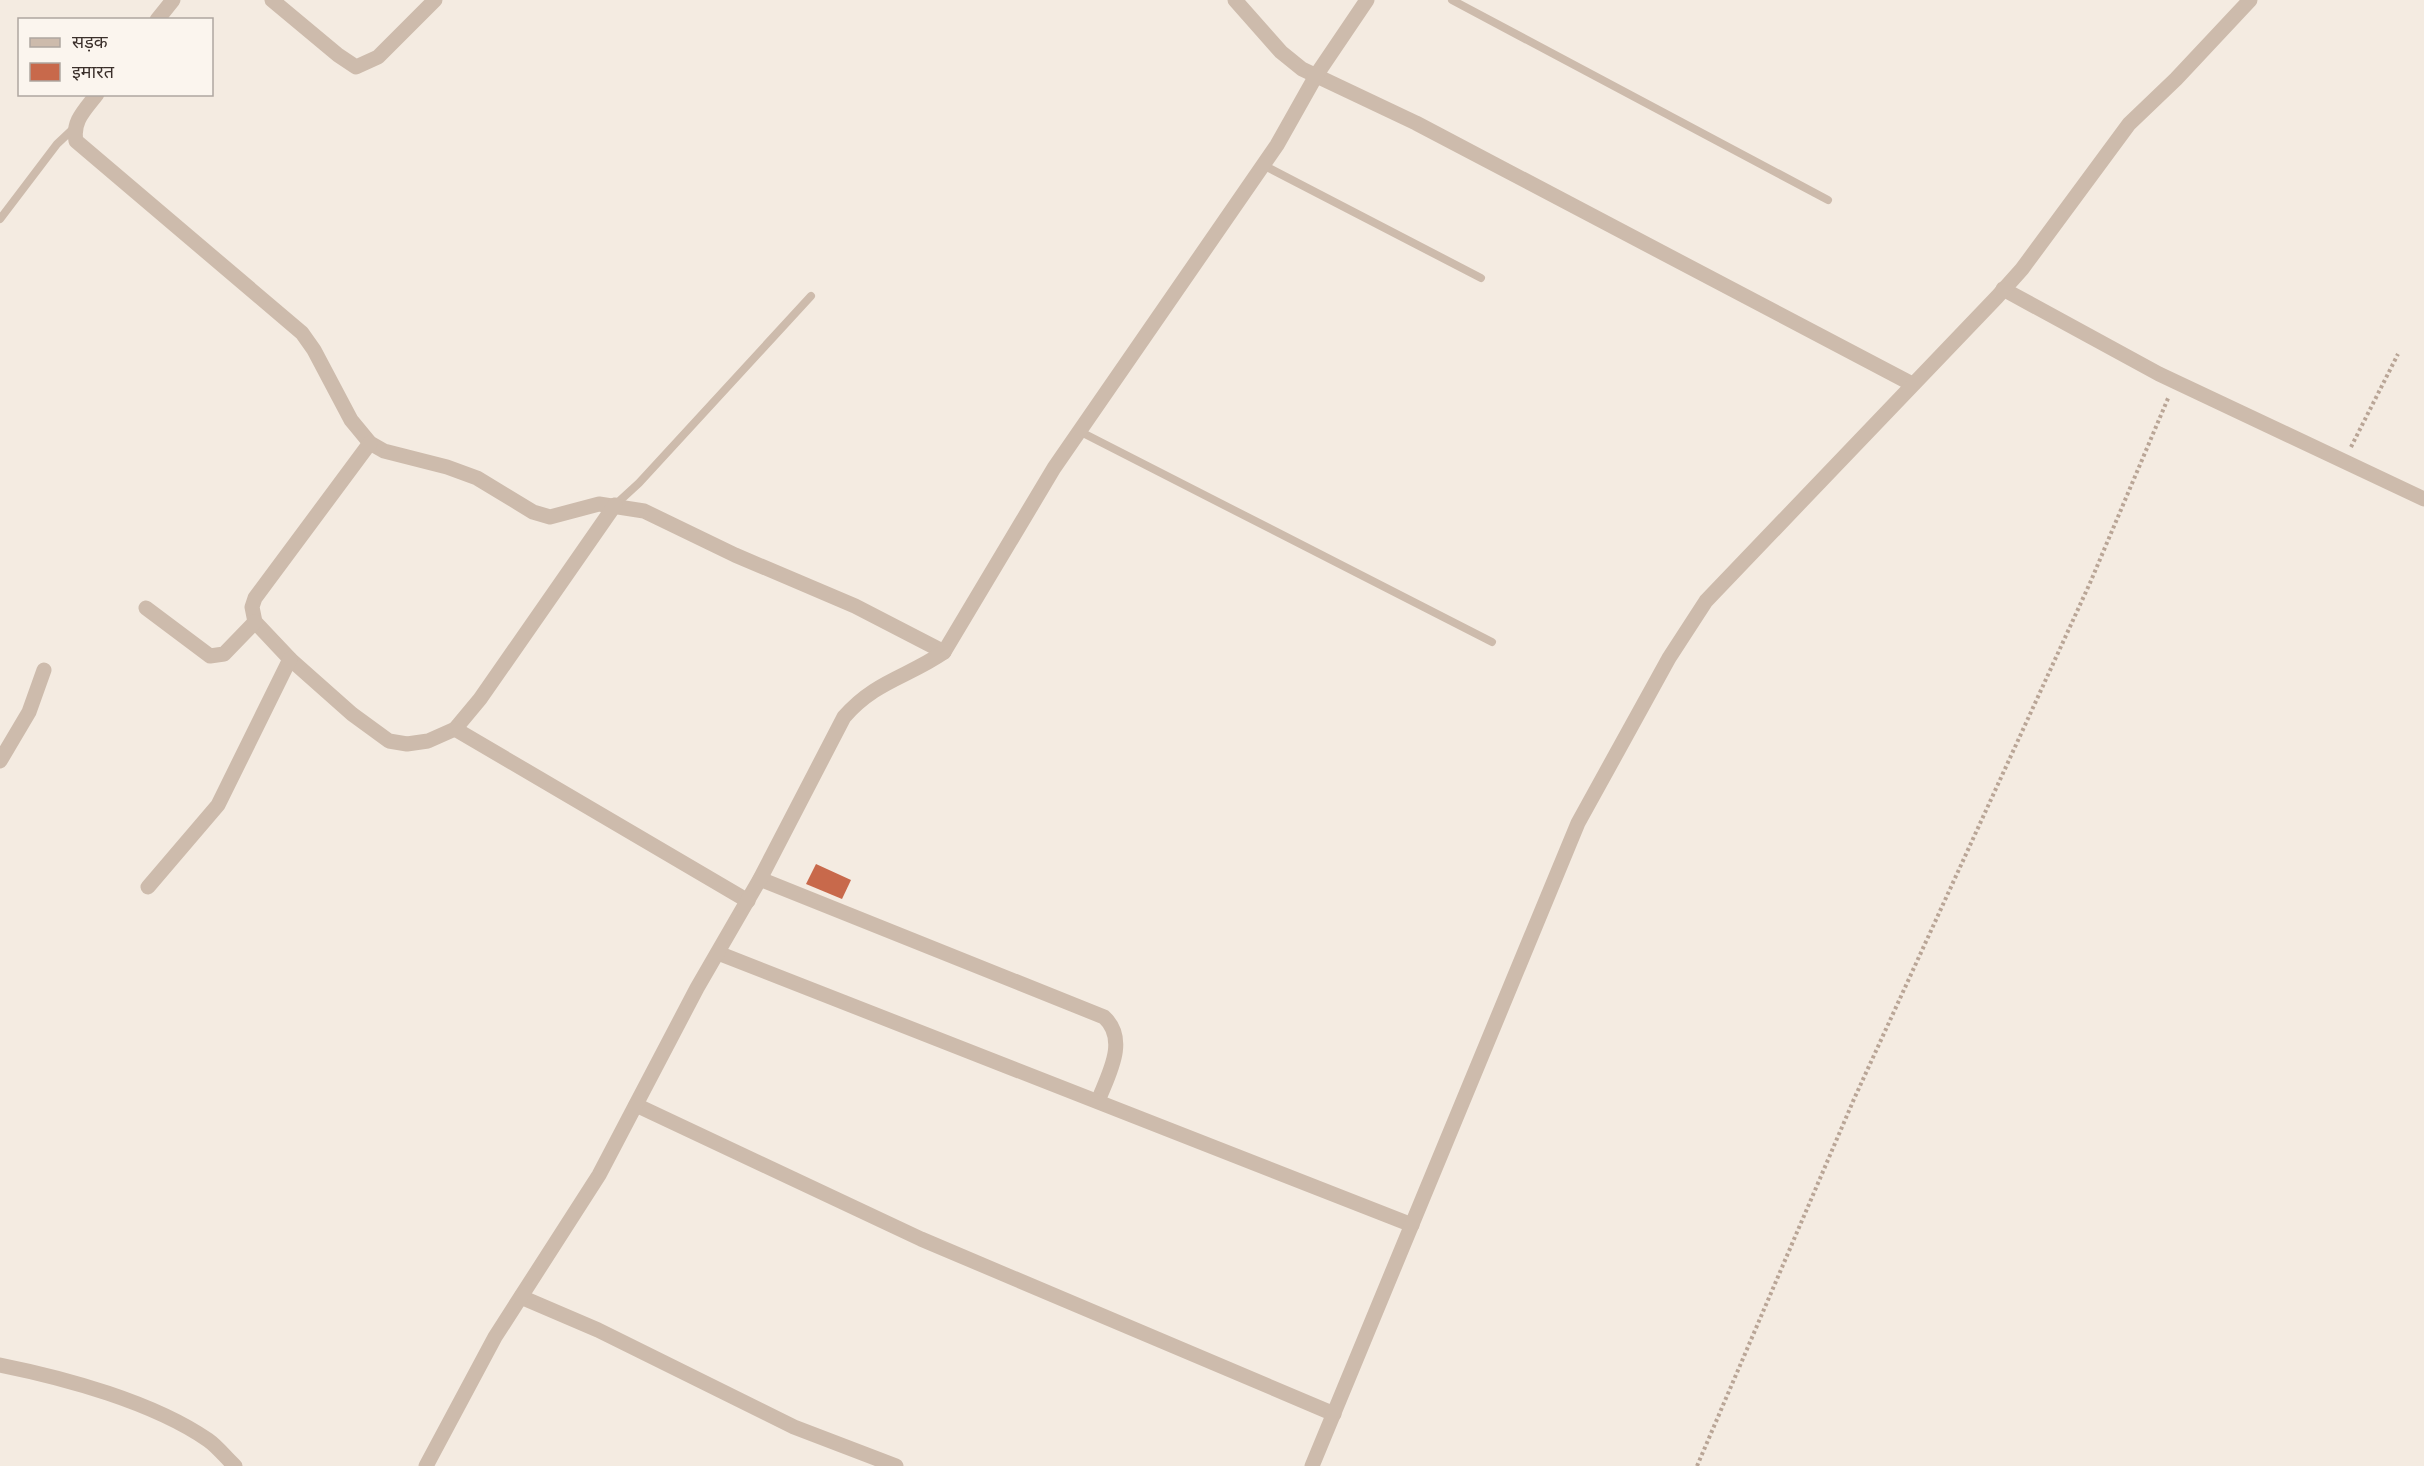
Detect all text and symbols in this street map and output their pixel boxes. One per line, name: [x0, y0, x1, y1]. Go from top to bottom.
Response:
legend: [18, 18, 213, 96]
text: सड़क: [72, 29, 109, 53]
text: इमारत: [72, 59, 115, 83]

